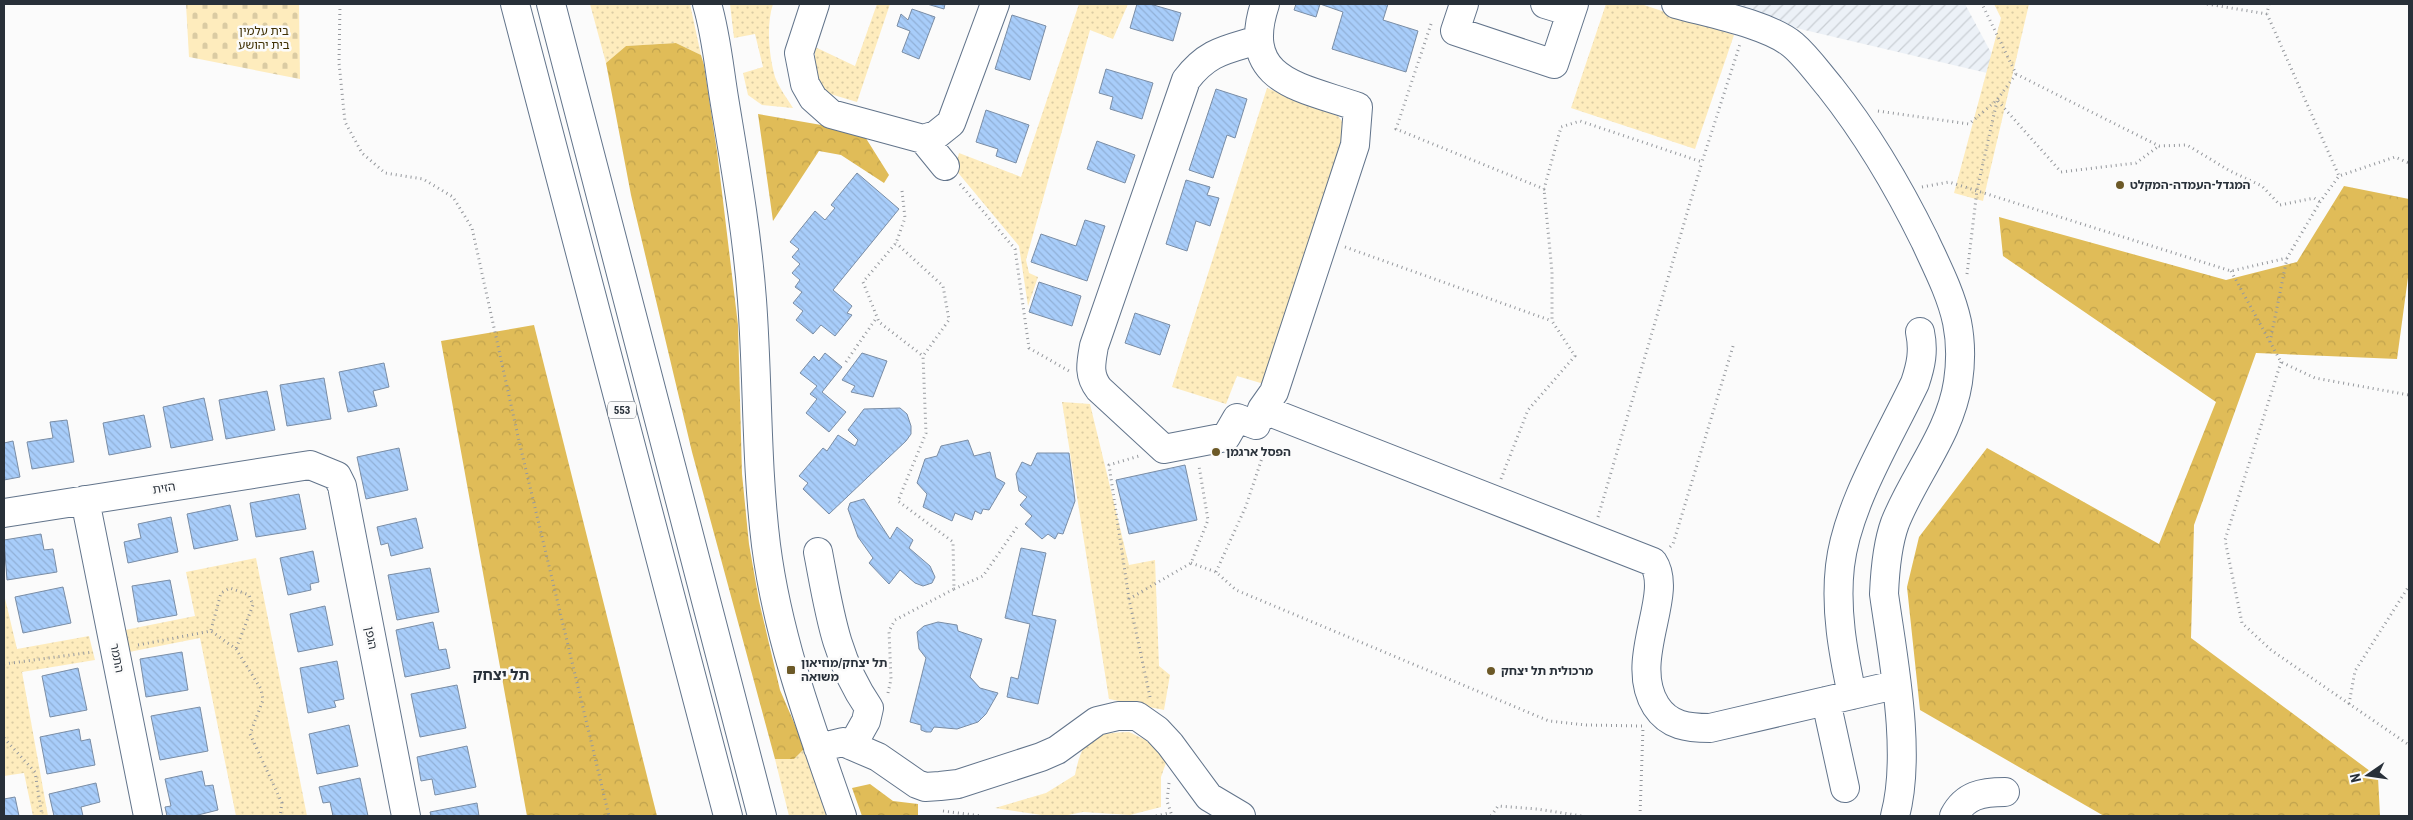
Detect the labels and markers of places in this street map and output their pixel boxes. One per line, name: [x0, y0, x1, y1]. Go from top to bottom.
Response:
place label: המגדל-העמדה-המקלט: [2130, 178, 2251, 192]
marker: המגדל-העמדה-המקלט: [2114, 179, 2126, 191]
place label: הפסל ארגמן: [1226, 445, 1291, 459]
marker: הפסל ארגמן: [1210, 446, 1222, 458]
place label: תל יצחק/מוזיאון משואה: [801, 656, 888, 684]
marker: תל יצחק/מוזיאון משואה: [785, 664, 797, 676]
place label: מרכולית תל יצחק: [1501, 664, 1594, 678]
marker: מרכולית תל יצחק: [1485, 665, 1497, 677]

